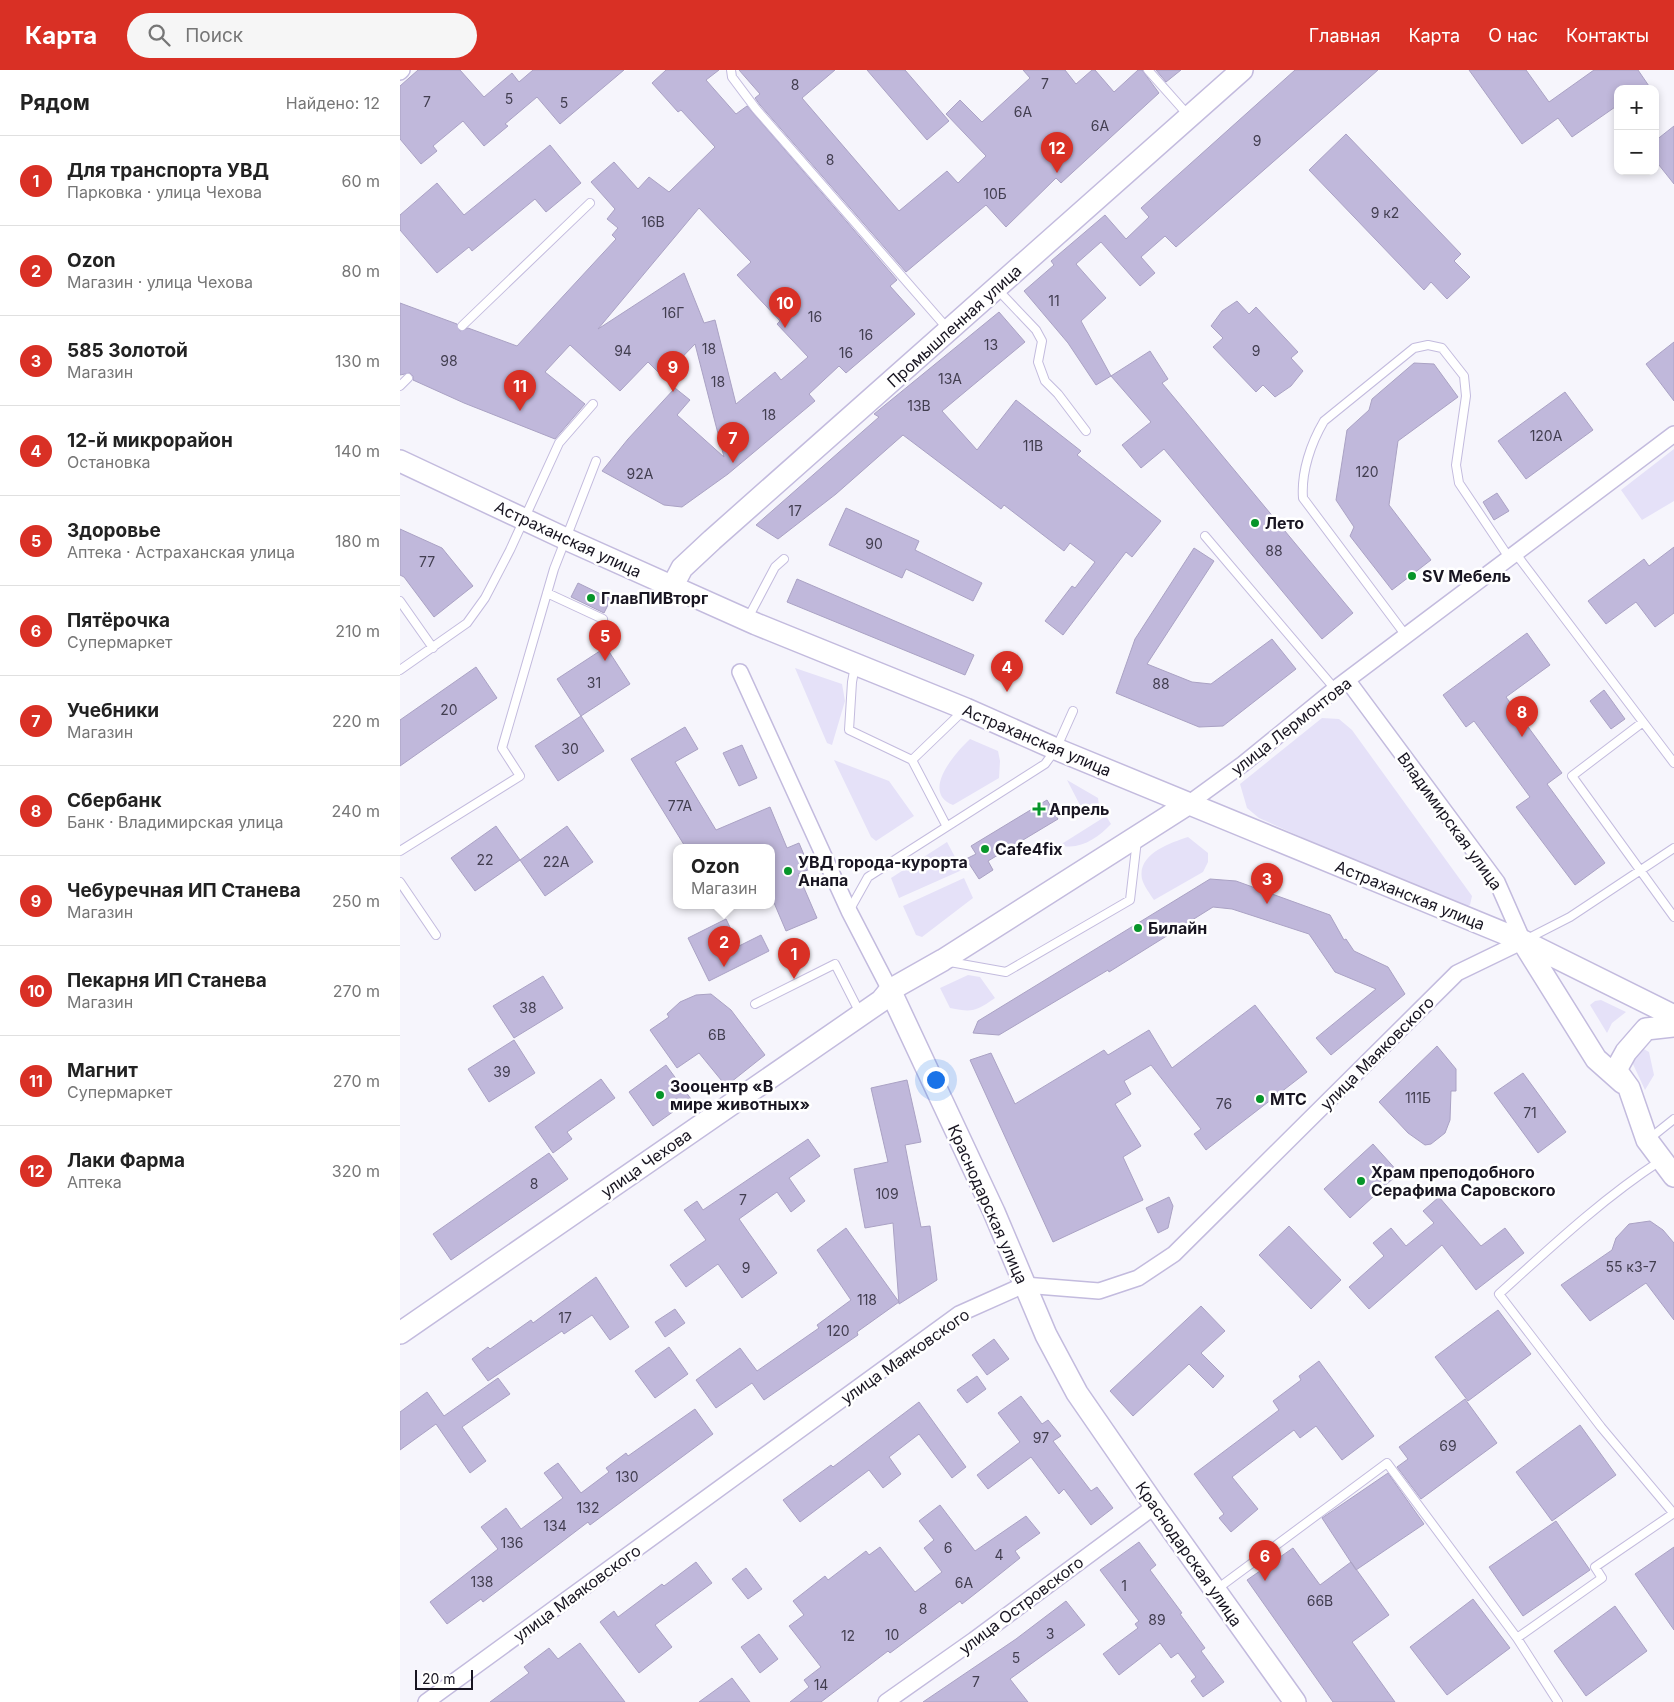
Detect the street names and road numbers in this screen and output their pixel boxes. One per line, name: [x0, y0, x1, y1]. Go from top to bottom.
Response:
street label: Промышленная улица: [883, 260, 1025, 392]
street label: Астраханская улица: [491, 496, 645, 582]
street label: улица Лермонтова: [1227, 673, 1355, 779]
street label: Астраханская улица: [960, 700, 1114, 780]
street label: Владимирская улица: [1393, 748, 1507, 894]
street label: Астраханская улица: [1332, 856, 1488, 934]
street label: улица Маяковского: [1316, 992, 1438, 1114]
street label: Краснодарская улица: [944, 1121, 1032, 1287]
street label: улица Чехова: [597, 1124, 695, 1202]
street label: улица Маяковского: [837, 1304, 973, 1408]
street label: Краснодарская улица: [1131, 1478, 1247, 1630]
street label: улица Маяковского: [509, 1540, 645, 1646]
street label: улица Островского: [955, 1552, 1087, 1658]

